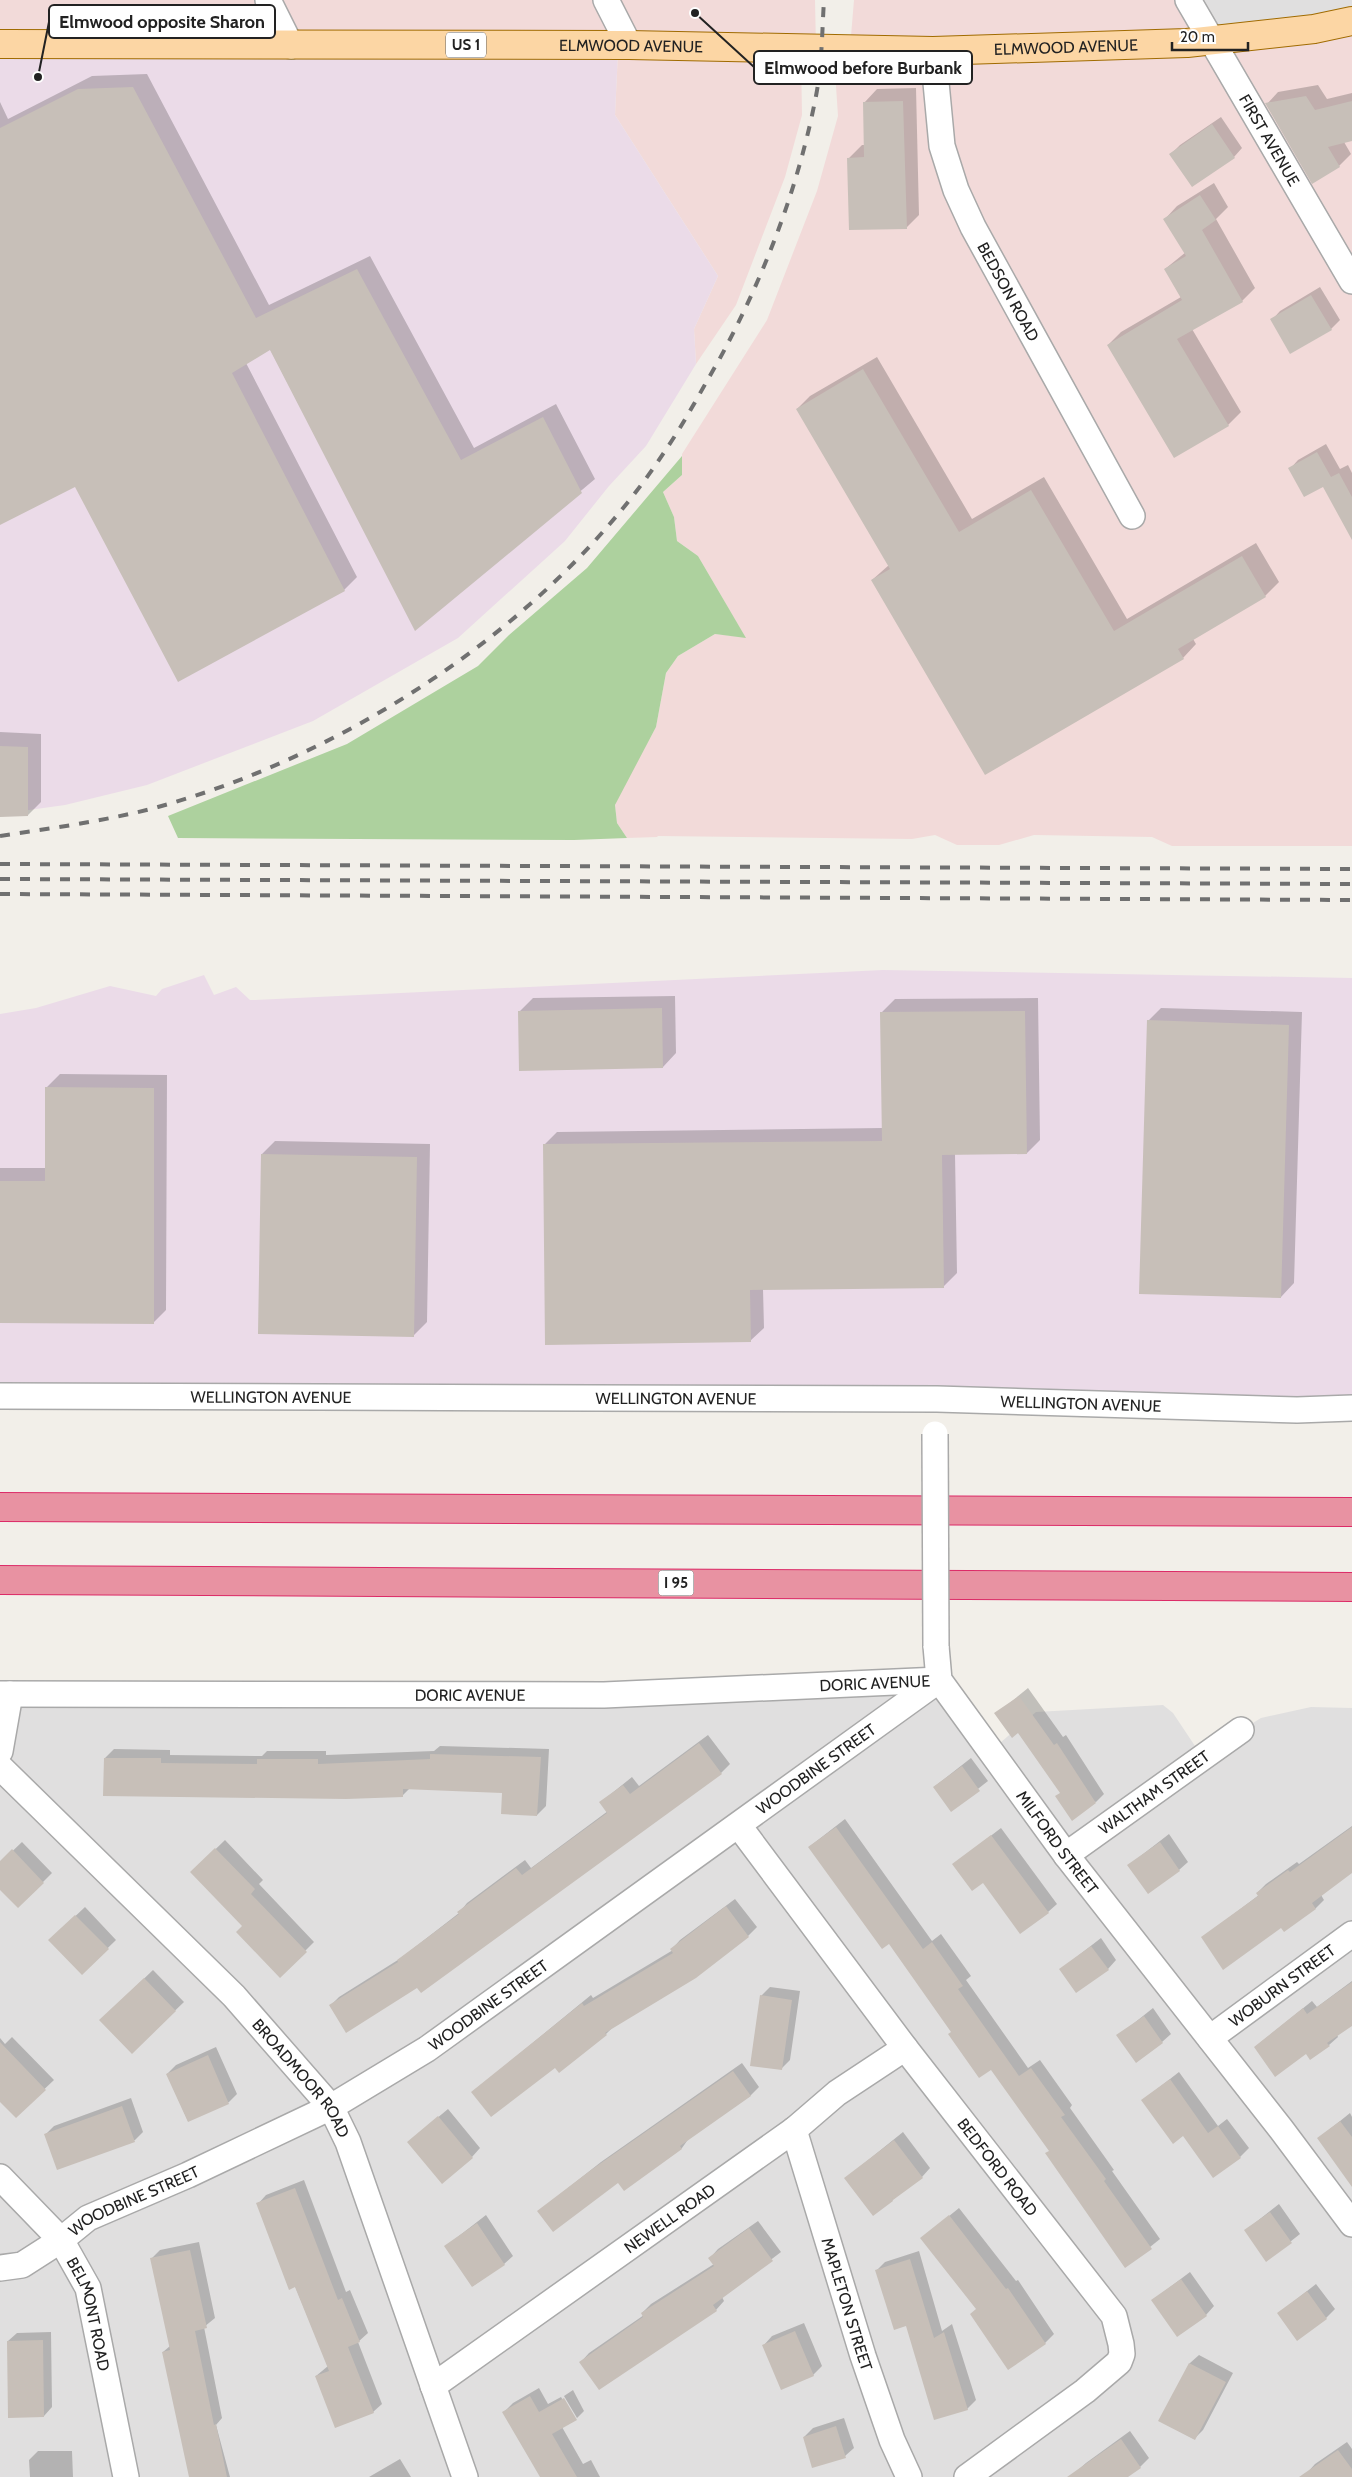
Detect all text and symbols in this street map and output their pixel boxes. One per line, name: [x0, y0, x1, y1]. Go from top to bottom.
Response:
callout: Elmwood opposite Sharon: [49, 5, 275, 38]
text: Elmwood opposite Sharon: [59, 11, 265, 33]
scale bar: [1172, 20, 1248, 52]
text: 20 m: [1180, 28, 1215, 46]
road number: US 1: [446, 32, 486, 58]
street label: ELMWOOD AVENUE: [559, 35, 703, 56]
street label: ELMWOOD AVENUE: [994, 35, 1138, 59]
callout: Elmwood before Burbank: [754, 51, 972, 84]
text: Elmwood before Burbank: [764, 57, 962, 79]
street label: FIRST AVENUE: [1235, 91, 1304, 189]
street label: BEDSON ROAD: [974, 239, 1043, 344]
street label: WELLINGTON AVENUE: [191, 1387, 352, 1407]
street label: WELLINGTON AVENUE: [596, 1388, 757, 1408]
street label: WELLINGTON AVENUE: [1000, 1391, 1162, 1415]
road number: I 95: [658, 1570, 694, 1596]
street label: DORIC AVENUE: [819, 1671, 931, 1695]
street label: DORIC AVENUE: [415, 1685, 525, 1704]
street label: WOODBINE STREET: [752, 1719, 880, 1818]
street label: WALTHAM STREET: [1095, 1746, 1213, 1838]
street label: MILFORD STREET: [1013, 1787, 1103, 1898]
street label: WOBURN STREET: [1225, 1940, 1339, 2031]
street label: WOODBINE STREET: [425, 1955, 552, 2054]
street label: BROADMOOR ROAD: [249, 2015, 354, 2141]
street label: BEDFORD ROAD: [954, 2114, 1042, 2220]
street label: WOODBINE STREET: [64, 2161, 203, 2240]
street label: NEWELL ROAD: [620, 2180, 719, 2257]
street label: MAPLETON STREET: [818, 2235, 877, 2373]
street label: BELMONT ROAD: [63, 2254, 114, 2373]

